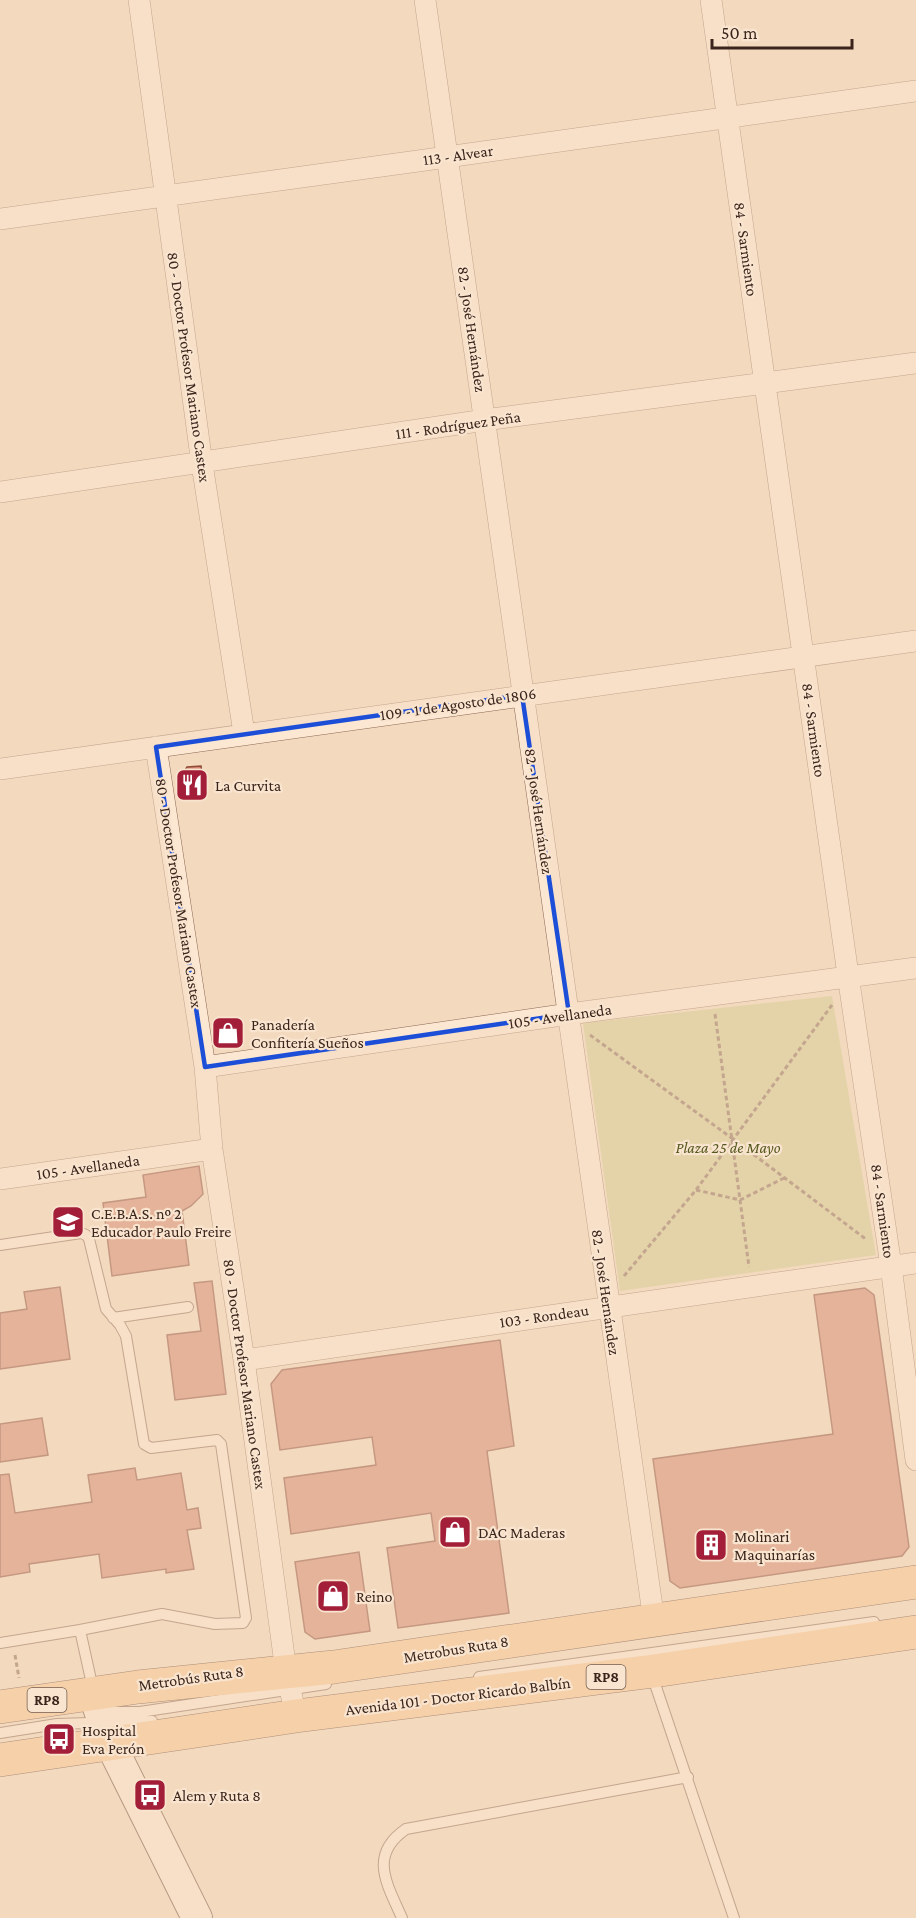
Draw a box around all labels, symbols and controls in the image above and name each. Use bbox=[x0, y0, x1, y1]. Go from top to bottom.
scale bar bbox=[712, 12, 852, 50]
text: 50 m bbox=[721, 23, 758, 43]
street label: 113 - Alvear bbox=[422, 142, 494, 168]
street label: 84 - Sarmiento bbox=[731, 201, 761, 297]
street label: 80 - Doctor Profesor Mariano Castex bbox=[164, 251, 214, 484]
street label: 82 - José Hernández bbox=[454, 265, 489, 393]
street label: 111 - Rodríguez Peña bbox=[394, 408, 523, 443]
street label: 84 - Sarmiento bbox=[799, 682, 829, 778]
street label: 109 - 1 de Agosto de 1806 bbox=[379, 685, 537, 724]
street label: 82 - José Hernández bbox=[521, 747, 556, 875]
restaurant icon: La Curvita bbox=[174, 767, 210, 803]
street label: 80 - Doctor Profesor Mariano Castex bbox=[152, 777, 206, 1010]
place label: La Curvita bbox=[215, 777, 282, 794]
street label: 105 - Avellaneda bbox=[507, 1000, 613, 1032]
shop icon: Panadería Confitería Sueños bbox=[210, 1015, 246, 1051]
place label: Panadería Confitería Sueños bbox=[251, 1016, 364, 1051]
park label: Plaza 25 de Mayo bbox=[675, 1139, 781, 1157]
street label: 105 - Avellaneda bbox=[35, 1151, 141, 1183]
street label: 84 - Sarmiento bbox=[868, 1163, 898, 1259]
school or university icon: C.E.B.A.S. nº 2 Educador Paulo Freire bbox=[50, 1204, 86, 1240]
place label: C.E.B.A.S. nº 2 Educador Paulo Freire bbox=[91, 1205, 231, 1240]
street label: 82 - José Hernández bbox=[588, 1228, 623, 1356]
street label: 80 - Doctor Profesor Mariano Castex bbox=[220, 1258, 270, 1491]
street label: 103 - Rondeau bbox=[498, 1301, 590, 1331]
shop icon: DAC Maderas bbox=[437, 1514, 473, 1550]
place label: DAC Maderas bbox=[478, 1524, 565, 1541]
building icon: Molinari Maquinarías bbox=[693, 1527, 729, 1563]
place label: Molinari Maquinarías bbox=[734, 1528, 815, 1564]
shop icon: Reino bbox=[315, 1578, 351, 1614]
place label: Reino bbox=[356, 1588, 392, 1605]
street label: Metrobus Ruta 8 bbox=[402, 1632, 510, 1666]
street label: Metrobús Ruta 8 bbox=[137, 1662, 245, 1694]
road number: RP8 bbox=[586, 1665, 626, 1689]
street label: Avenida 101 - Doctor Ricardo Balbín bbox=[345, 1674, 572, 1718]
road number: RP8 bbox=[28, 1688, 66, 1712]
bus stop icon: Hospital Eva Perón bbox=[41, 1721, 77, 1757]
place label: Hospital Eva Perón bbox=[82, 1722, 145, 1757]
bus stop icon: Alem y Ruta 8 bbox=[132, 1777, 168, 1813]
place label: Alem y Ruta 8 bbox=[173, 1787, 261, 1805]

